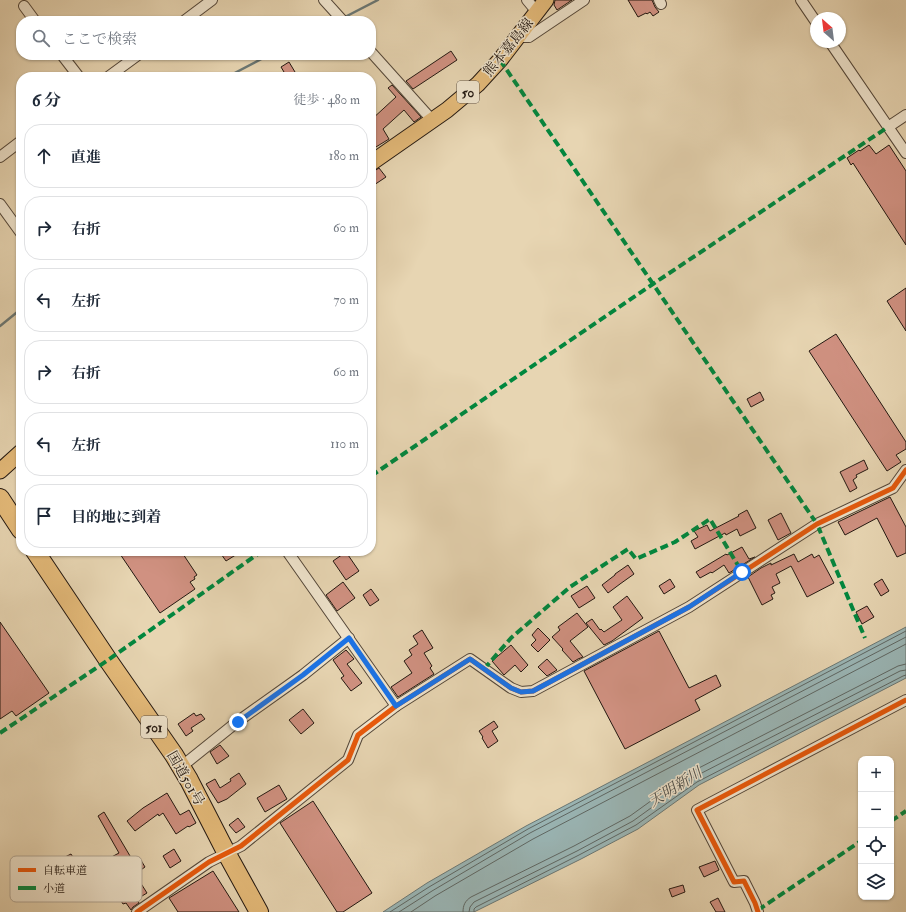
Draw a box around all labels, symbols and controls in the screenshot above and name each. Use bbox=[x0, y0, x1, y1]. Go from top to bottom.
north arrow bbox=[810, 12, 846, 48]
street label: 熊本嘉島線 bbox=[480, 15, 537, 80]
search box bbox=[16, 16, 376, 60]
icon: search bbox=[30, 27, 52, 49]
text: ここで検索 bbox=[62, 30, 137, 49]
road number: 50 bbox=[457, 81, 479, 103]
text: 6 分 bbox=[32, 90, 61, 111]
text: 徒歩 · 480 m bbox=[293, 92, 360, 108]
icon: ahead bbox=[33, 145, 55, 167]
text: 直進 bbox=[71, 148, 101, 167]
text: 180 m bbox=[329, 148, 359, 164]
icon: right bbox=[33, 217, 55, 239]
text: 右折 bbox=[71, 220, 101, 239]
text: 60 m bbox=[333, 220, 359, 236]
icon: left bbox=[33, 289, 55, 311]
text: 左折 bbox=[71, 292, 101, 311]
text: 70 m bbox=[334, 292, 359, 308]
icon: right bbox=[33, 361, 55, 383]
text: 右折 bbox=[71, 364, 101, 383]
text: 60 m bbox=[333, 364, 359, 380]
icon: left bbox=[33, 433, 55, 455]
text: 左折 bbox=[71, 436, 101, 455]
text: 110 m bbox=[330, 436, 359, 452]
icon: arrive bbox=[33, 505, 55, 527]
text: 目的地に到着 bbox=[71, 508, 161, 527]
route start bbox=[733, 563, 751, 581]
route end bbox=[229, 713, 247, 731]
road number: 501 bbox=[141, 716, 167, 738]
street label: 国道501号 bbox=[163, 748, 208, 809]
map controls bbox=[858, 756, 894, 900]
button: + bbox=[858, 756, 894, 792]
water label: 天明新川 bbox=[645, 762, 707, 811]
button: − bbox=[858, 792, 894, 828]
button: locate bbox=[858, 828, 894, 864]
legend bbox=[10, 856, 142, 902]
text: 自転車道 bbox=[43, 864, 87, 877]
button: layers bbox=[858, 864, 894, 900]
text: 小道 bbox=[43, 882, 65, 895]

